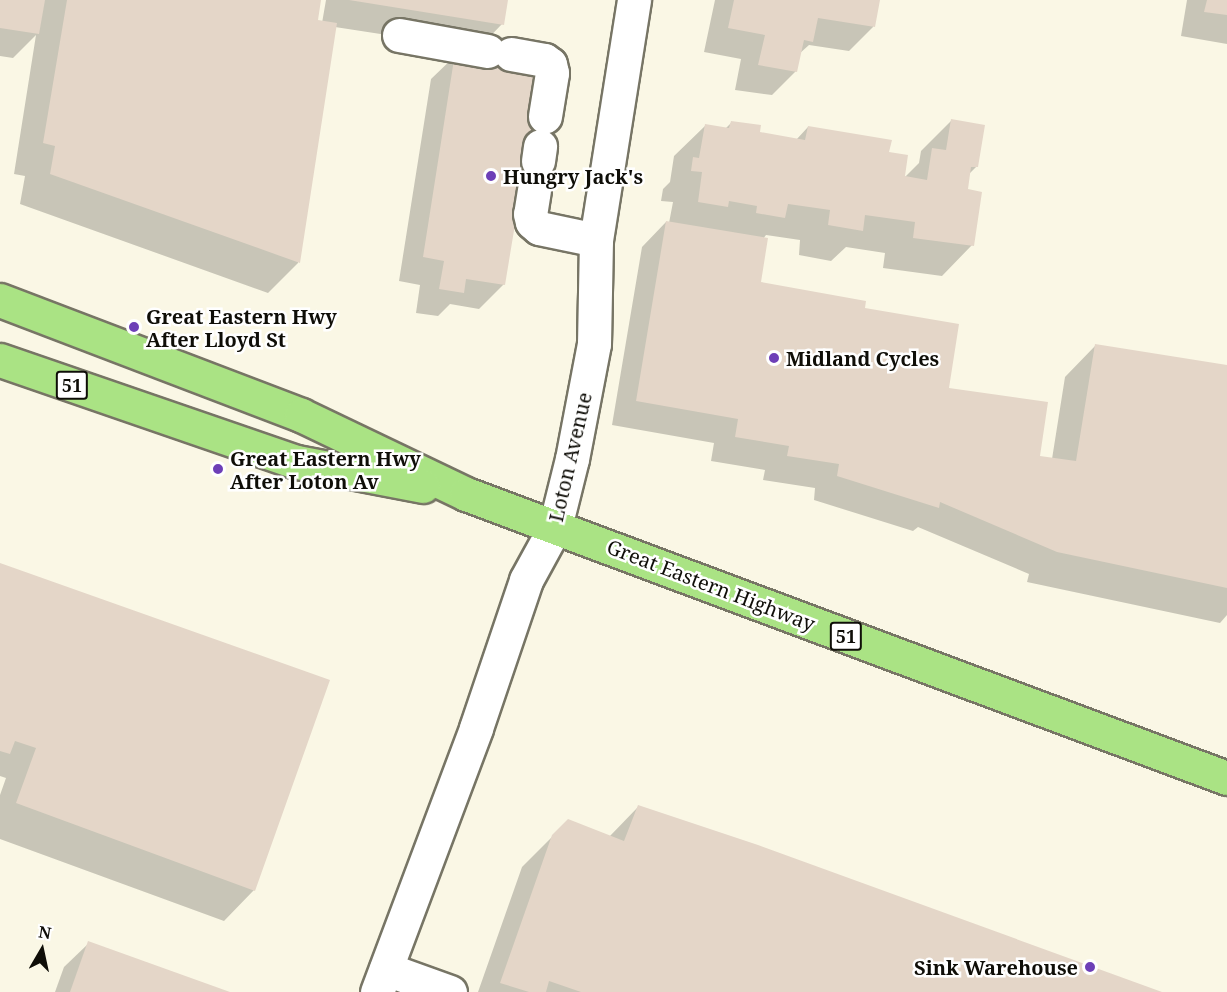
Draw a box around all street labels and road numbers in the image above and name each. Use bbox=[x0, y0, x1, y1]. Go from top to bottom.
road number: 51 bbox=[56, 370, 88, 400]
street label: Loton Avenue bbox=[543, 390, 597, 524]
street label: Great Eastern Highway bbox=[604, 534, 818, 636]
road number: 51 bbox=[830, 621, 862, 651]

